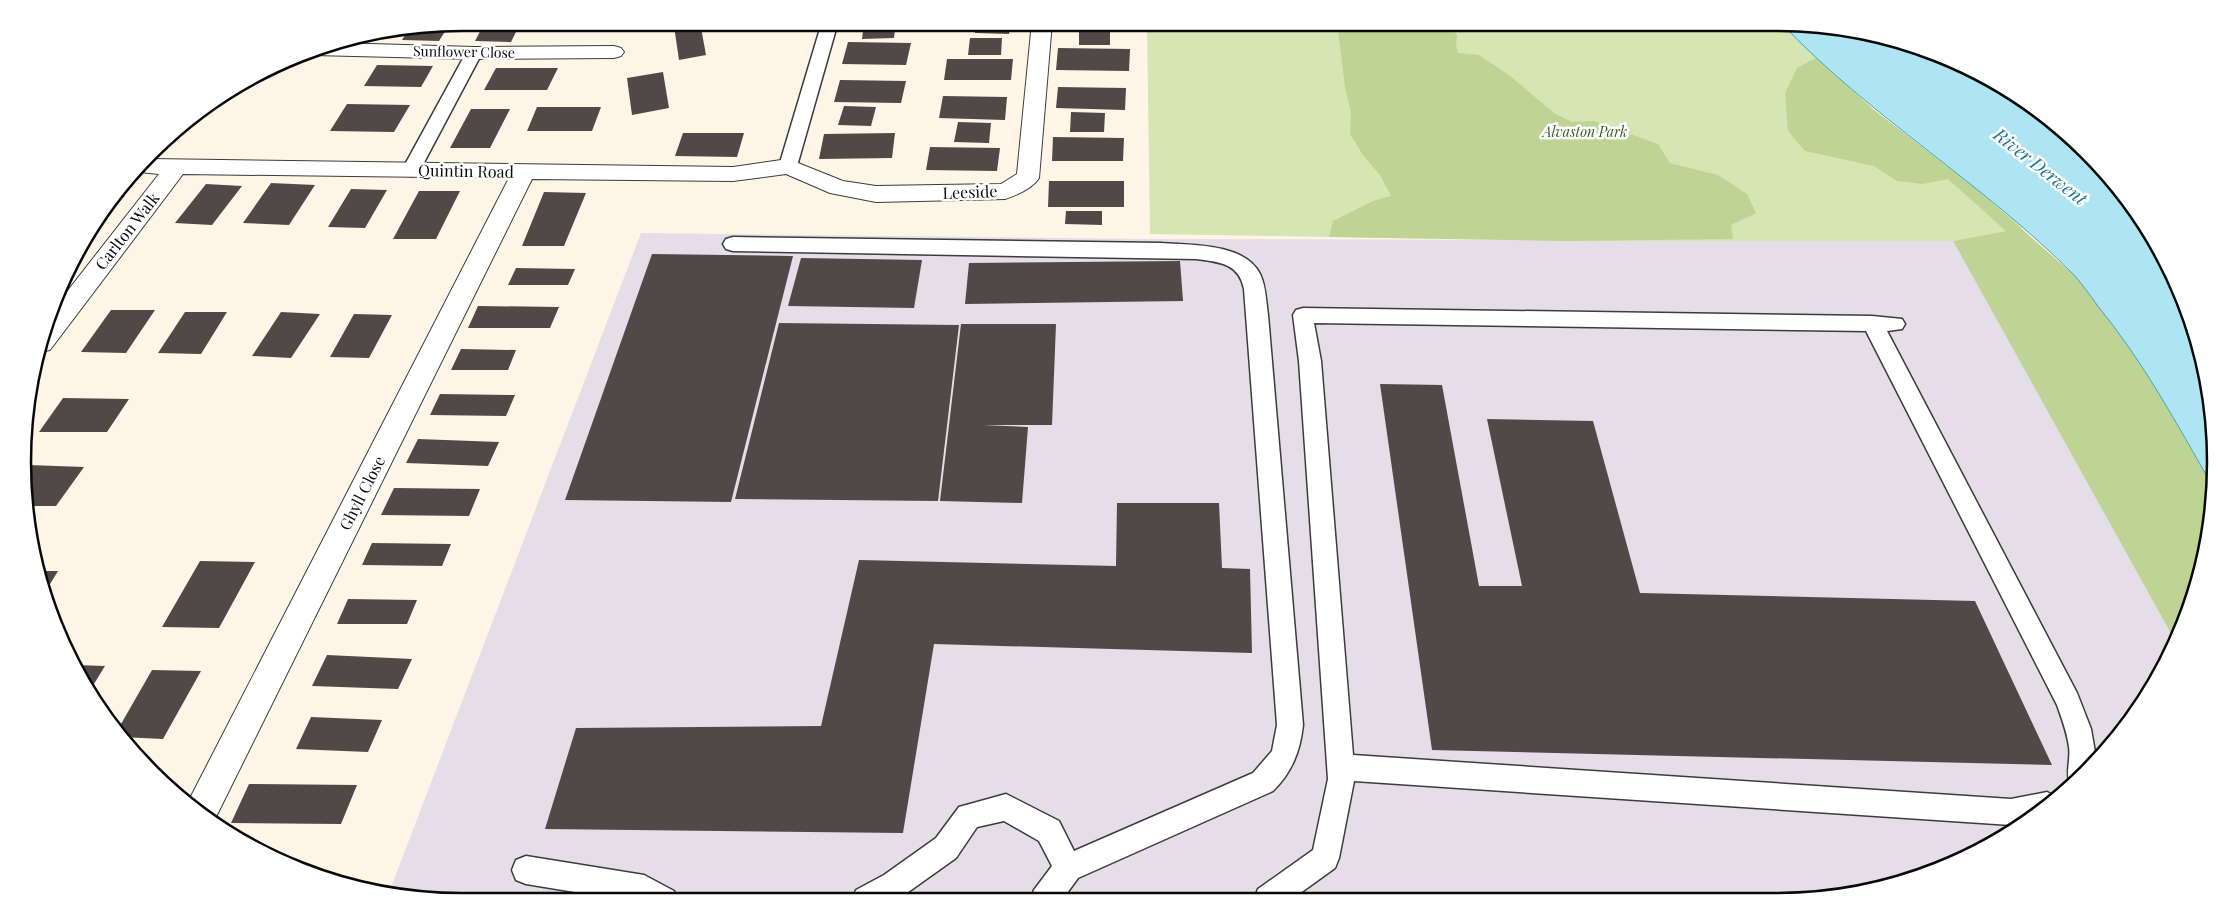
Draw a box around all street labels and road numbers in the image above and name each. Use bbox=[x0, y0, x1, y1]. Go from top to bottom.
street label: Sunflower Close bbox=[413, 41, 515, 62]
street label: Quintin Road bbox=[418, 159, 514, 182]
street label: Leeside bbox=[942, 180, 998, 203]
street label: Carlton Walk bbox=[90, 188, 164, 274]
street label: Ghyll Close bbox=[334, 452, 389, 533]

